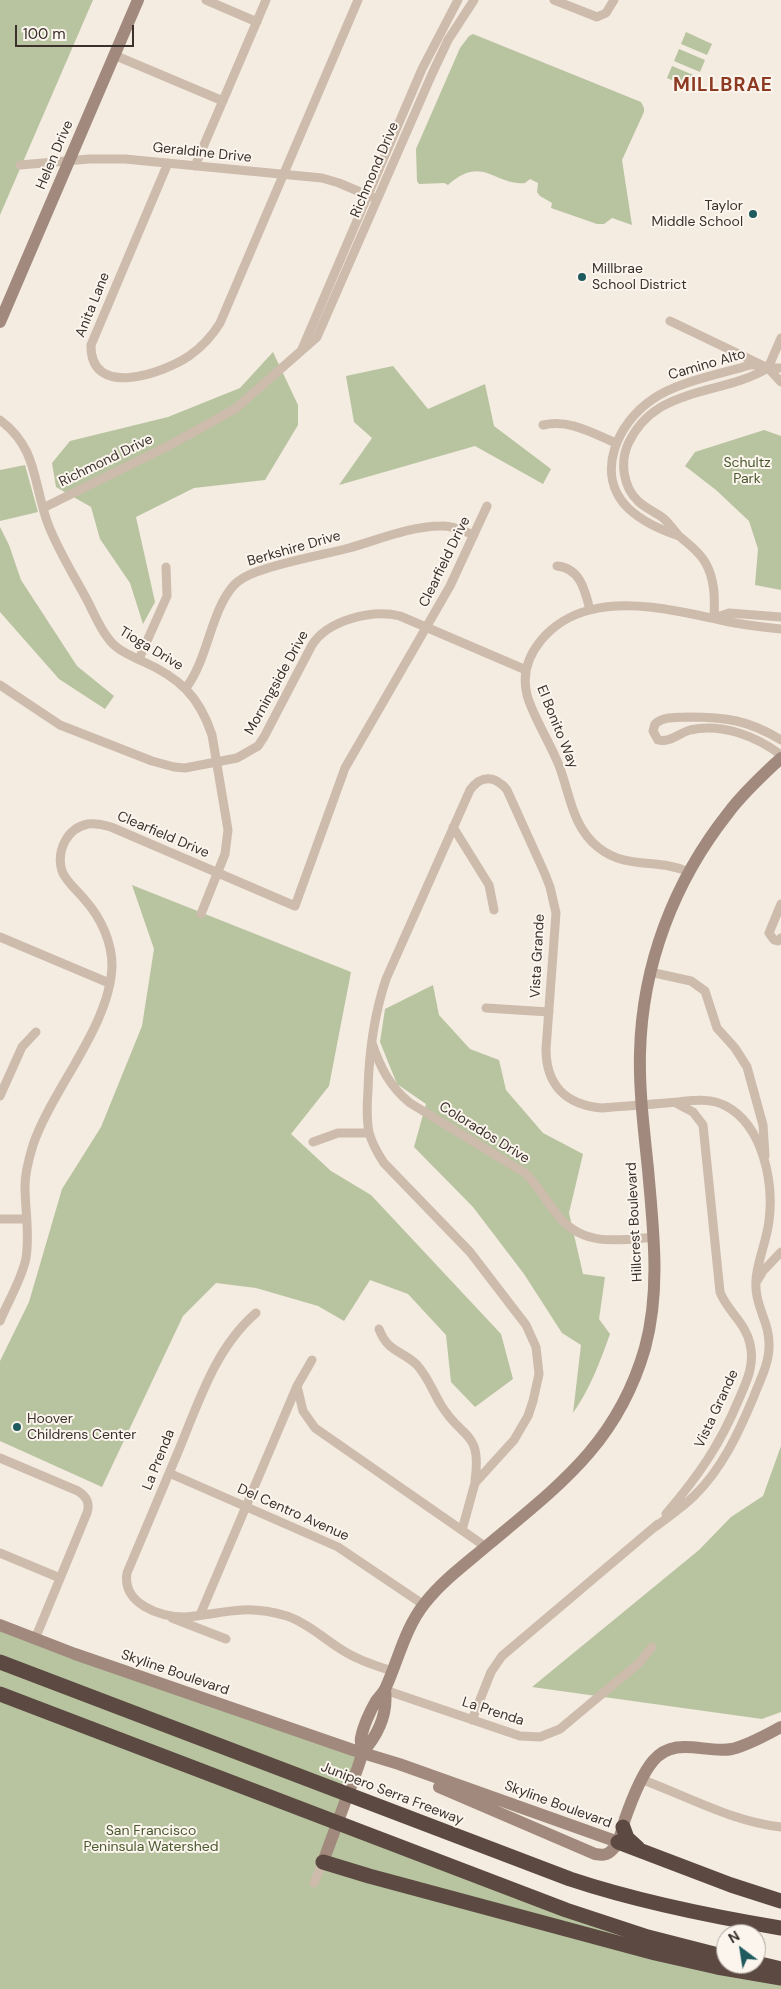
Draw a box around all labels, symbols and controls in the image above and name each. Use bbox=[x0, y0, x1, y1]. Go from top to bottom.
scale bar bbox=[18, 15, 136, 47]
text: 100 m bbox=[23, 24, 66, 44]
district label: MILLBRAE bbox=[672, 75, 774, 97]
street label: Helen Drive bbox=[33, 118, 77, 192]
street label: Richmond Drive bbox=[347, 120, 403, 220]
street label: Geraldine Drive bbox=[152, 139, 252, 167]
place label: Taylor Middle School bbox=[652, 198, 743, 230]
marker: Taylor Middle School bbox=[747, 208, 759, 220]
place label: Millbrae School District bbox=[592, 261, 687, 294]
street label: Anita Lane bbox=[72, 270, 114, 340]
marker: Millbrae School District bbox=[576, 271, 588, 283]
street label: Camino Alto bbox=[666, 346, 748, 384]
street label: Richmond Drive bbox=[56, 431, 156, 491]
park label: Schultz Park bbox=[723, 455, 771, 488]
street label: Clearfield Drive bbox=[416, 514, 474, 610]
street label: Berkshire Drive bbox=[245, 528, 343, 570]
street label: Tioga Drive bbox=[116, 623, 186, 675]
street label: Morningside Drive bbox=[241, 628, 313, 738]
street label: El Bonito Way bbox=[533, 683, 581, 771]
street label: Clearfield Drive bbox=[114, 808, 212, 862]
street label: Vista Grande bbox=[527, 913, 549, 999]
street label: Colorados Drive bbox=[436, 1098, 532, 1168]
street label: Hillcrest Boulevard bbox=[623, 1162, 647, 1282]
street label: Vista Grande bbox=[692, 1367, 742, 1451]
place label: Hoover Childrens Center bbox=[27, 1411, 136, 1444]
marker: Hoover Childrens Center bbox=[11, 1421, 23, 1433]
street label: La Prenda bbox=[139, 1427, 179, 1493]
street label: Del Centro Avenue bbox=[235, 1481, 351, 1545]
street label: Skyline Boulevard bbox=[119, 1647, 231, 1699]
street label: La Prenda bbox=[460, 1694, 526, 1730]
street label: Junipero Serra Freeway bbox=[318, 1759, 466, 1829]
street label: Skyline Boulevard bbox=[502, 1778, 614, 1832]
park label: San Francisco Peninsula Watershed bbox=[83, 1823, 219, 1855]
north arrow bbox=[716, 1924, 766, 1974]
text: N bbox=[725, 1927, 743, 1947]

